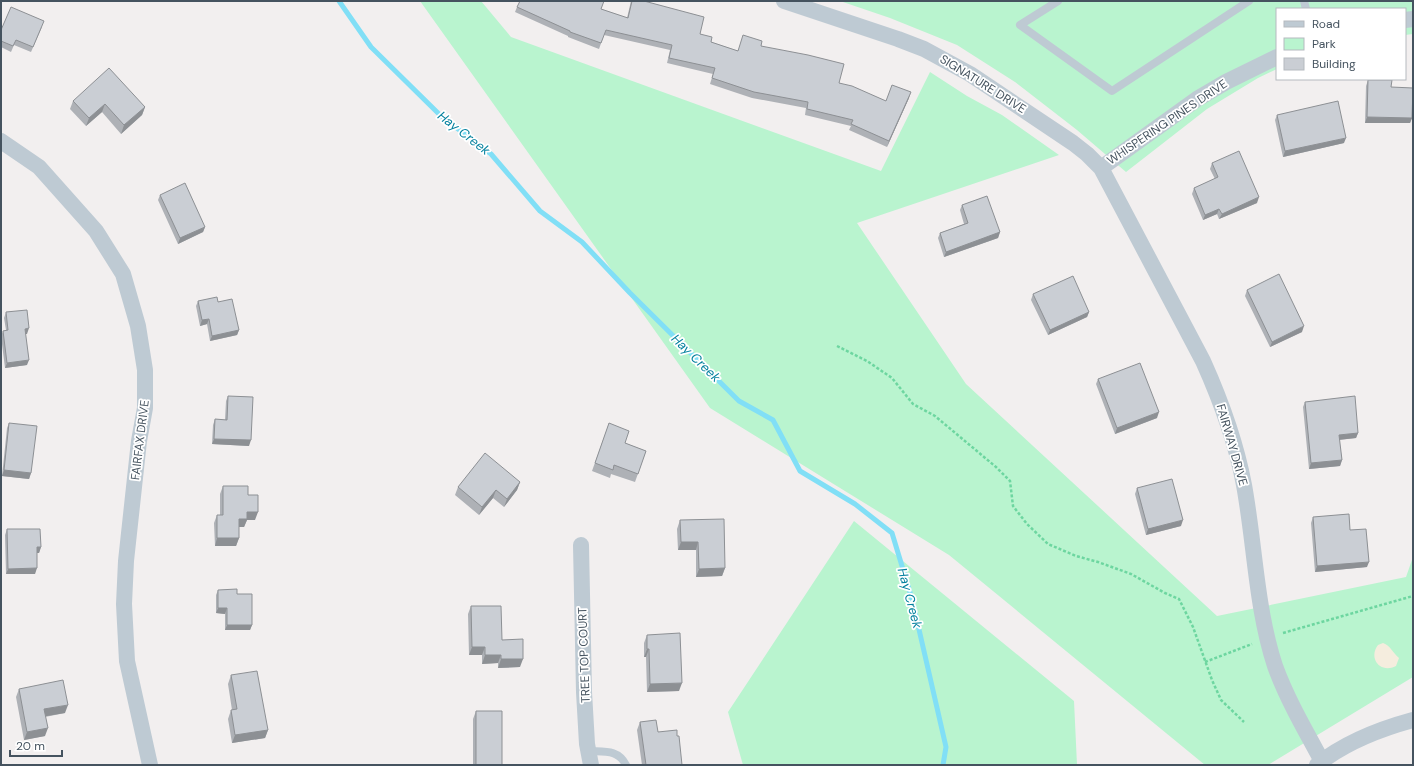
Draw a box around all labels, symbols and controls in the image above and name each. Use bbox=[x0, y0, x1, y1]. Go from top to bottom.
legend bbox=[1276, 8, 1406, 80]
text: Road bbox=[1312, 16, 1340, 32]
text: Park bbox=[1312, 36, 1336, 52]
street label: SIGNATURE DRIVE bbox=[937, 51, 1029, 117]
text: Building bbox=[1312, 56, 1356, 72]
street label: WHISPERING PINES DRIVE bbox=[1104, 76, 1230, 168]
water label: Hay Creek bbox=[434, 107, 494, 159]
water label: Hay Creek bbox=[668, 330, 725, 386]
street label: FAIRFAX DRIVE bbox=[127, 399, 153, 481]
street label: FAIRWAY DRIVE bbox=[1213, 402, 1251, 488]
water label: Hay Creek bbox=[894, 566, 926, 631]
street label: TREE TOP COURT bbox=[574, 607, 594, 703]
scale bar bbox=[10, 732, 62, 758]
text: 20 m bbox=[16, 738, 45, 754]

